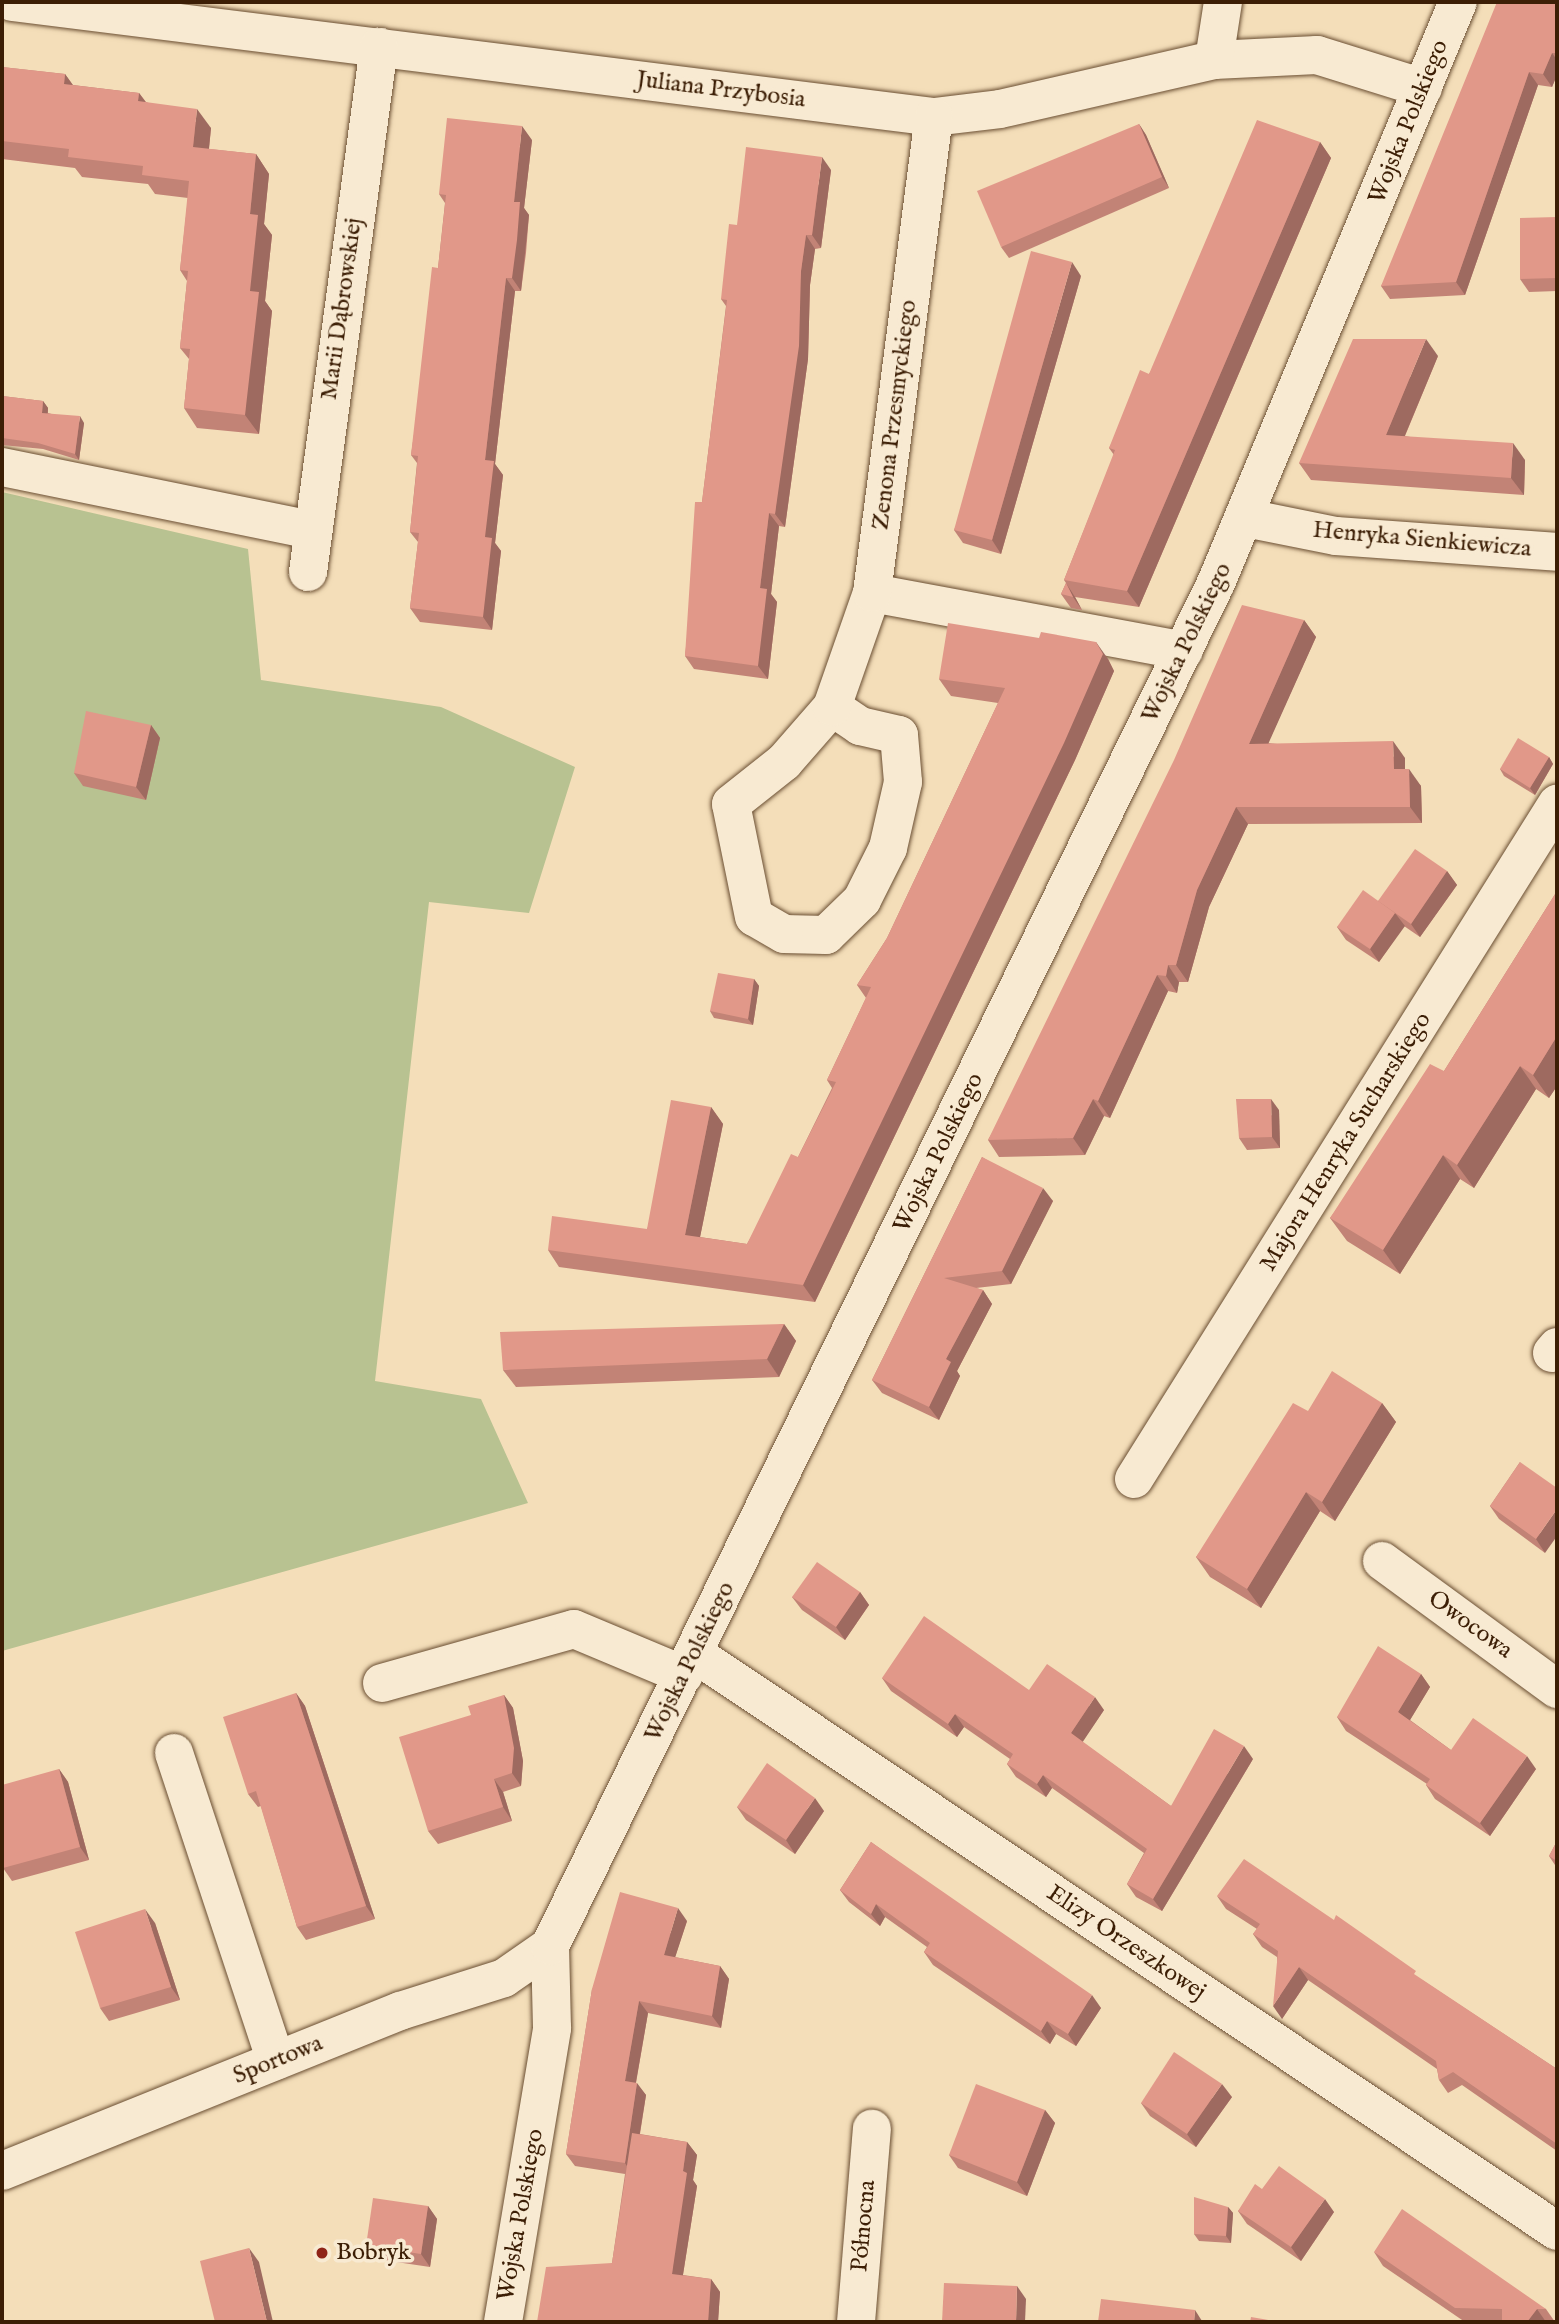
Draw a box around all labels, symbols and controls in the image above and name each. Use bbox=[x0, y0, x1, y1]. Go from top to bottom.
street label: Wojska Polskiego bbox=[1363, 36, 1455, 208]
street label: Juliana Przybosia bbox=[635, 65, 807, 115]
street label: Marii Dąbrowskiej bbox=[315, 216, 369, 402]
street label: Zenona Przesmyckiego bbox=[867, 298, 923, 532]
street label: Henryka Sienkiewicza bbox=[1312, 516, 1532, 564]
street label: Wojska Polskiego bbox=[1136, 558, 1238, 728]
street label: Majora Henryka Sucharskiego bbox=[1254, 1007, 1438, 1277]
street label: Wojska Polskiego bbox=[888, 1068, 990, 1238]
street label: Wojska Polskiego bbox=[639, 1577, 741, 1747]
street label: Owocowa bbox=[1422, 1585, 1518, 1665]
street label: Elizy Orzeszkowej bbox=[1041, 1879, 1211, 2007]
street label: Sportowa bbox=[229, 2029, 327, 2091]
street label: Wojska Polskiego bbox=[492, 2127, 550, 2303]
street label: Północna bbox=[846, 2179, 882, 2273]
place label: Bobryk bbox=[336, 2239, 411, 2267]
marker: Bobryk bbox=[314, 2245, 330, 2261]

